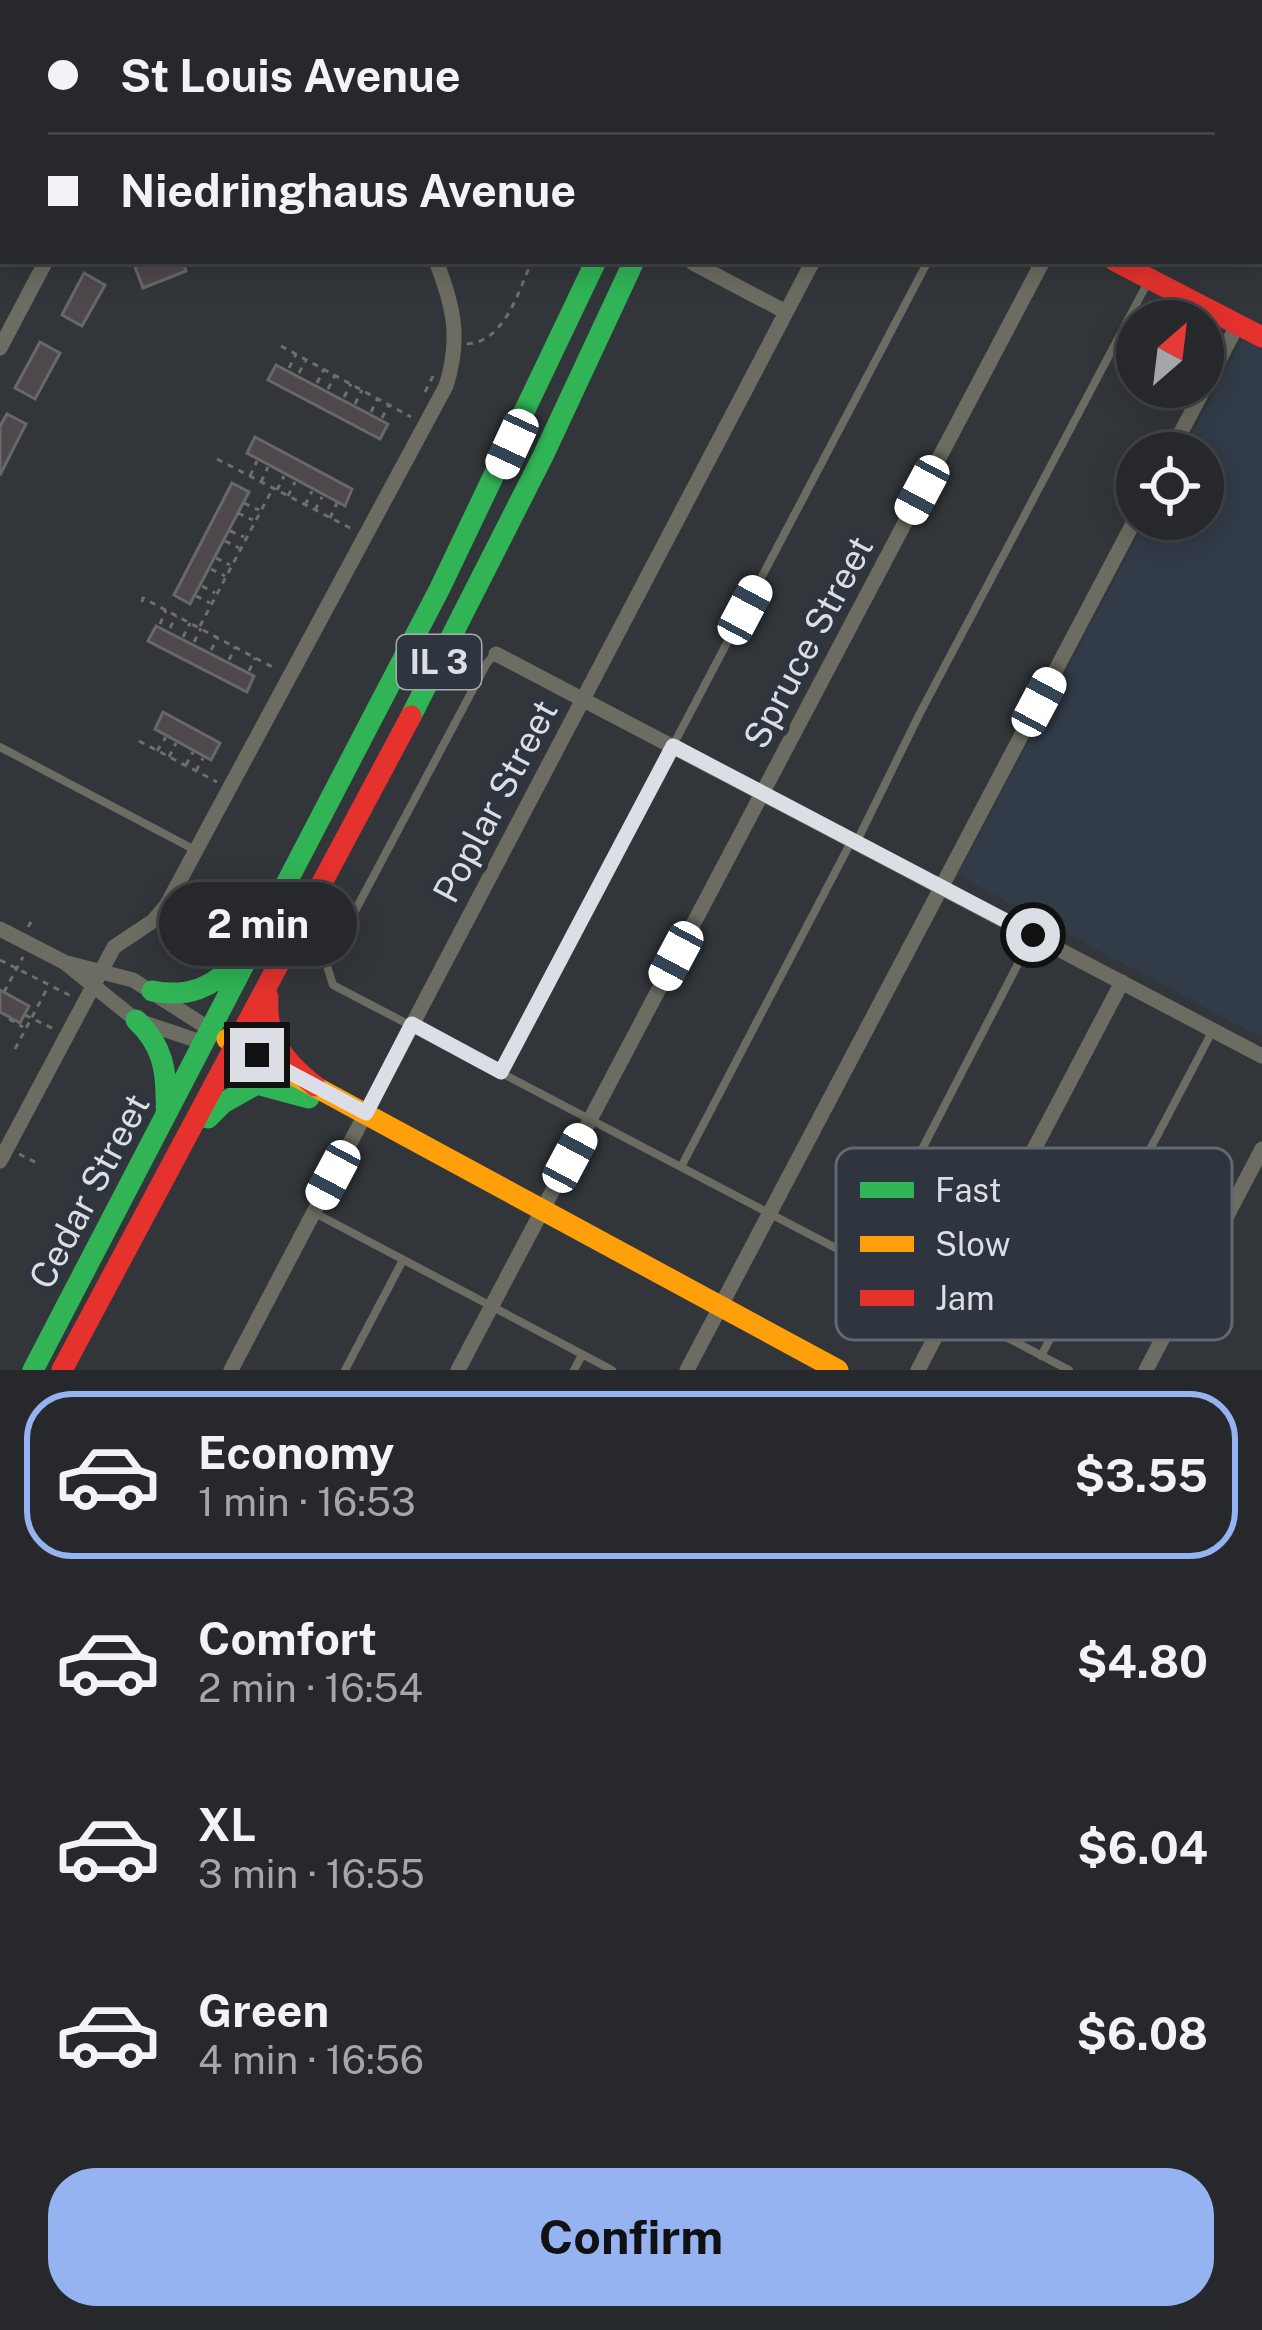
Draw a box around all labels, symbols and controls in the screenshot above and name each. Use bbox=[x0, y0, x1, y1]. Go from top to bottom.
text: St Louis Avenue bbox=[120, 49, 461, 102]
text: Niedringhaus Avenue bbox=[120, 164, 576, 217]
north arrow bbox=[1116, 300, 1224, 408]
map controls bbox=[1116, 300, 1224, 540]
car bbox=[480, 404, 544, 484]
button: locate bbox=[1116, 432, 1224, 540]
car bbox=[889, 450, 955, 530]
street label: Spruce Street bbox=[735, 529, 881, 755]
car bbox=[712, 570, 778, 650]
road number: IL 3 bbox=[397, 635, 481, 689]
car bbox=[1006, 662, 1072, 742]
street label: Poplar Street bbox=[424, 693, 566, 909]
callout: 2 min bbox=[158, 881, 356, 965]
text: 2 min bbox=[207, 901, 309, 947]
route start bbox=[1006, 908, 1060, 962]
car bbox=[643, 916, 709, 996]
route end bbox=[230, 1028, 284, 1082]
street label: Cedar Street bbox=[20, 1086, 158, 1296]
car bbox=[537, 1118, 603, 1198]
car bbox=[300, 1135, 366, 1215]
legend bbox=[836, 1148, 1232, 1340]
text: Fast bbox=[935, 1171, 1002, 1209]
text: Slow bbox=[935, 1225, 1010, 1263]
text: Jam bbox=[935, 1279, 995, 1317]
icon: car bbox=[54, 1421, 162, 1529]
text: Economy bbox=[198, 1426, 394, 1479]
text: $3.55 bbox=[1075, 1449, 1208, 1502]
text: 1 min · 16:53 bbox=[198, 1479, 416, 1525]
icon: car bbox=[54, 1607, 162, 1715]
text: Comfort bbox=[198, 1612, 377, 1665]
text: $4.80 bbox=[1077, 1635, 1208, 1688]
text: 2 min · 16:54 bbox=[198, 1665, 423, 1711]
icon: car bbox=[54, 1793, 162, 1901]
text: XL bbox=[198, 1798, 256, 1851]
text: $6.04 bbox=[1077, 1821, 1208, 1874]
text: 3 min · 16:55 bbox=[198, 1851, 425, 1897]
icon: car bbox=[54, 1979, 162, 2087]
text: Green bbox=[198, 1984, 329, 2037]
text: $6.08 bbox=[1076, 2007, 1208, 2060]
text: 4 min · 16:56 bbox=[198, 2037, 424, 2083]
button: Confirm bbox=[48, 2168, 1214, 2306]

